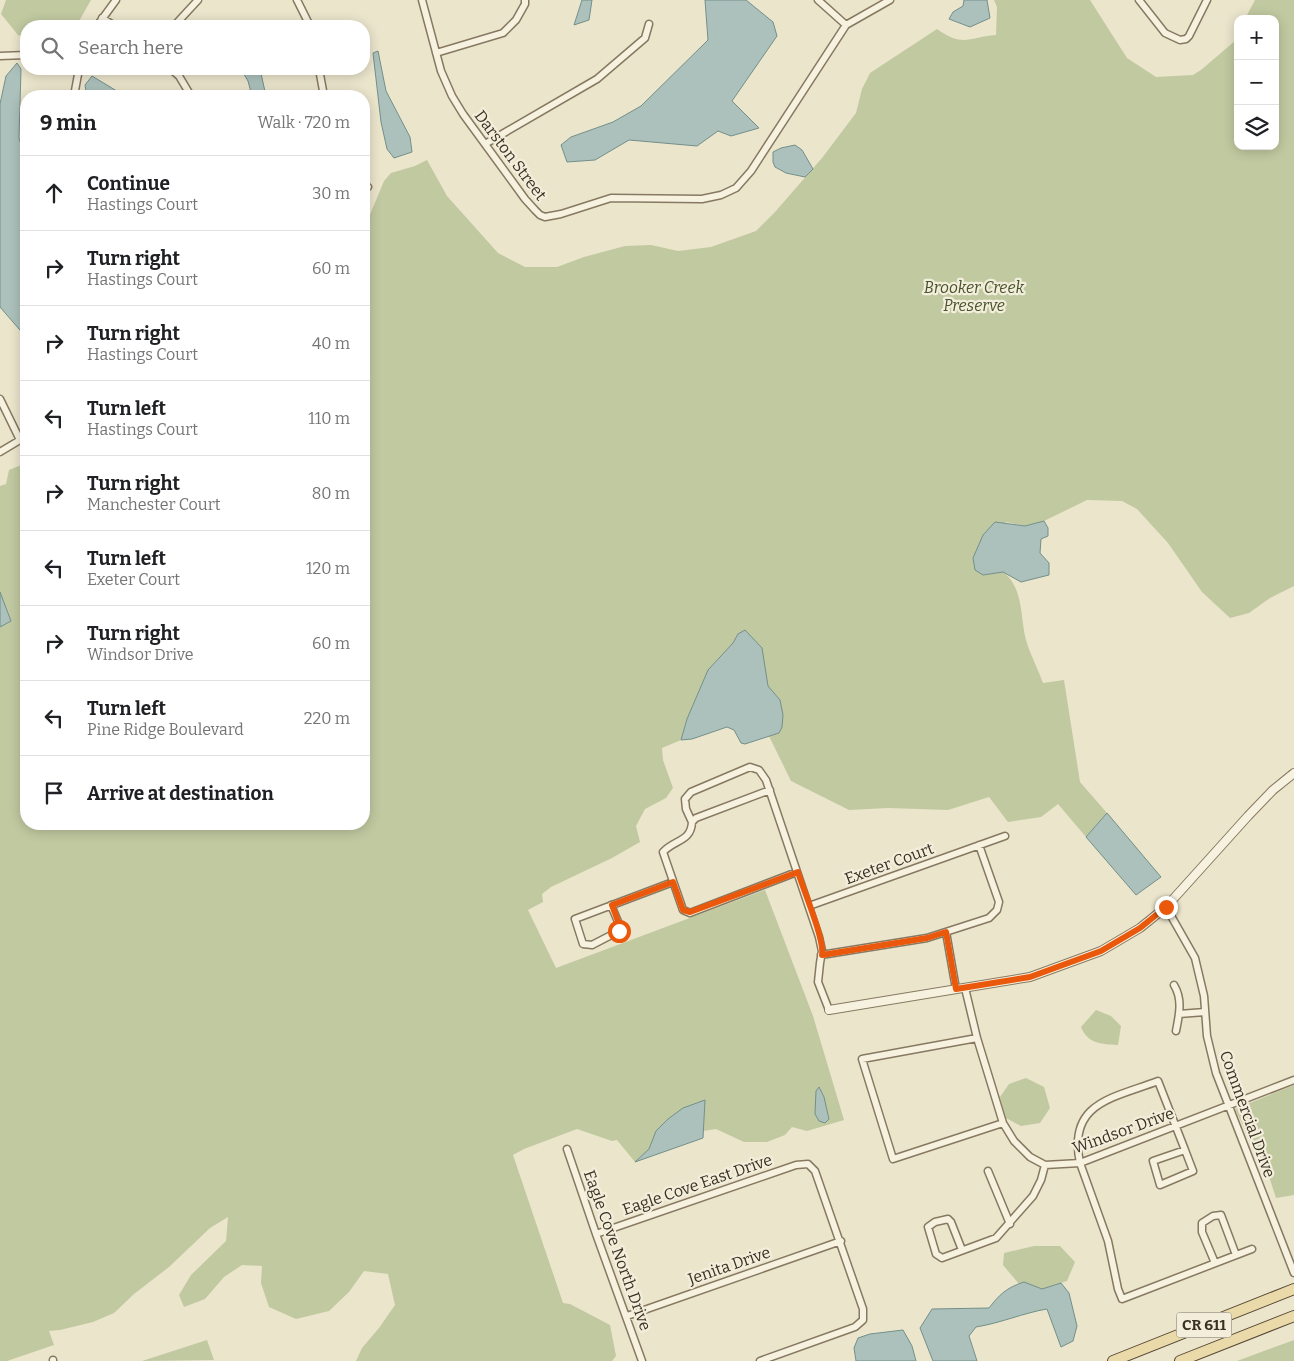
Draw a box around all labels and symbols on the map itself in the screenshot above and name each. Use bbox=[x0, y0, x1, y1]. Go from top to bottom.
street label: Darston Street bbox=[471, 107, 551, 204]
park label: Brooker Creek Preserve bbox=[924, 278, 1024, 315]
street label: Exeter Court bbox=[842, 839, 936, 888]
route end bbox=[1155, 896, 1178, 919]
route start bbox=[608, 920, 631, 943]
street label: Commercial Drive bbox=[1216, 1048, 1279, 1180]
street label: Windsor Drive bbox=[1070, 1103, 1177, 1158]
street label: Eagle Cove East Drive bbox=[620, 1150, 774, 1219]
street label: Eagle Cove North Drive bbox=[580, 1167, 655, 1333]
street label: Jenita Drive bbox=[685, 1243, 773, 1289]
road number: CR 611 bbox=[1176, 1312, 1232, 1338]

